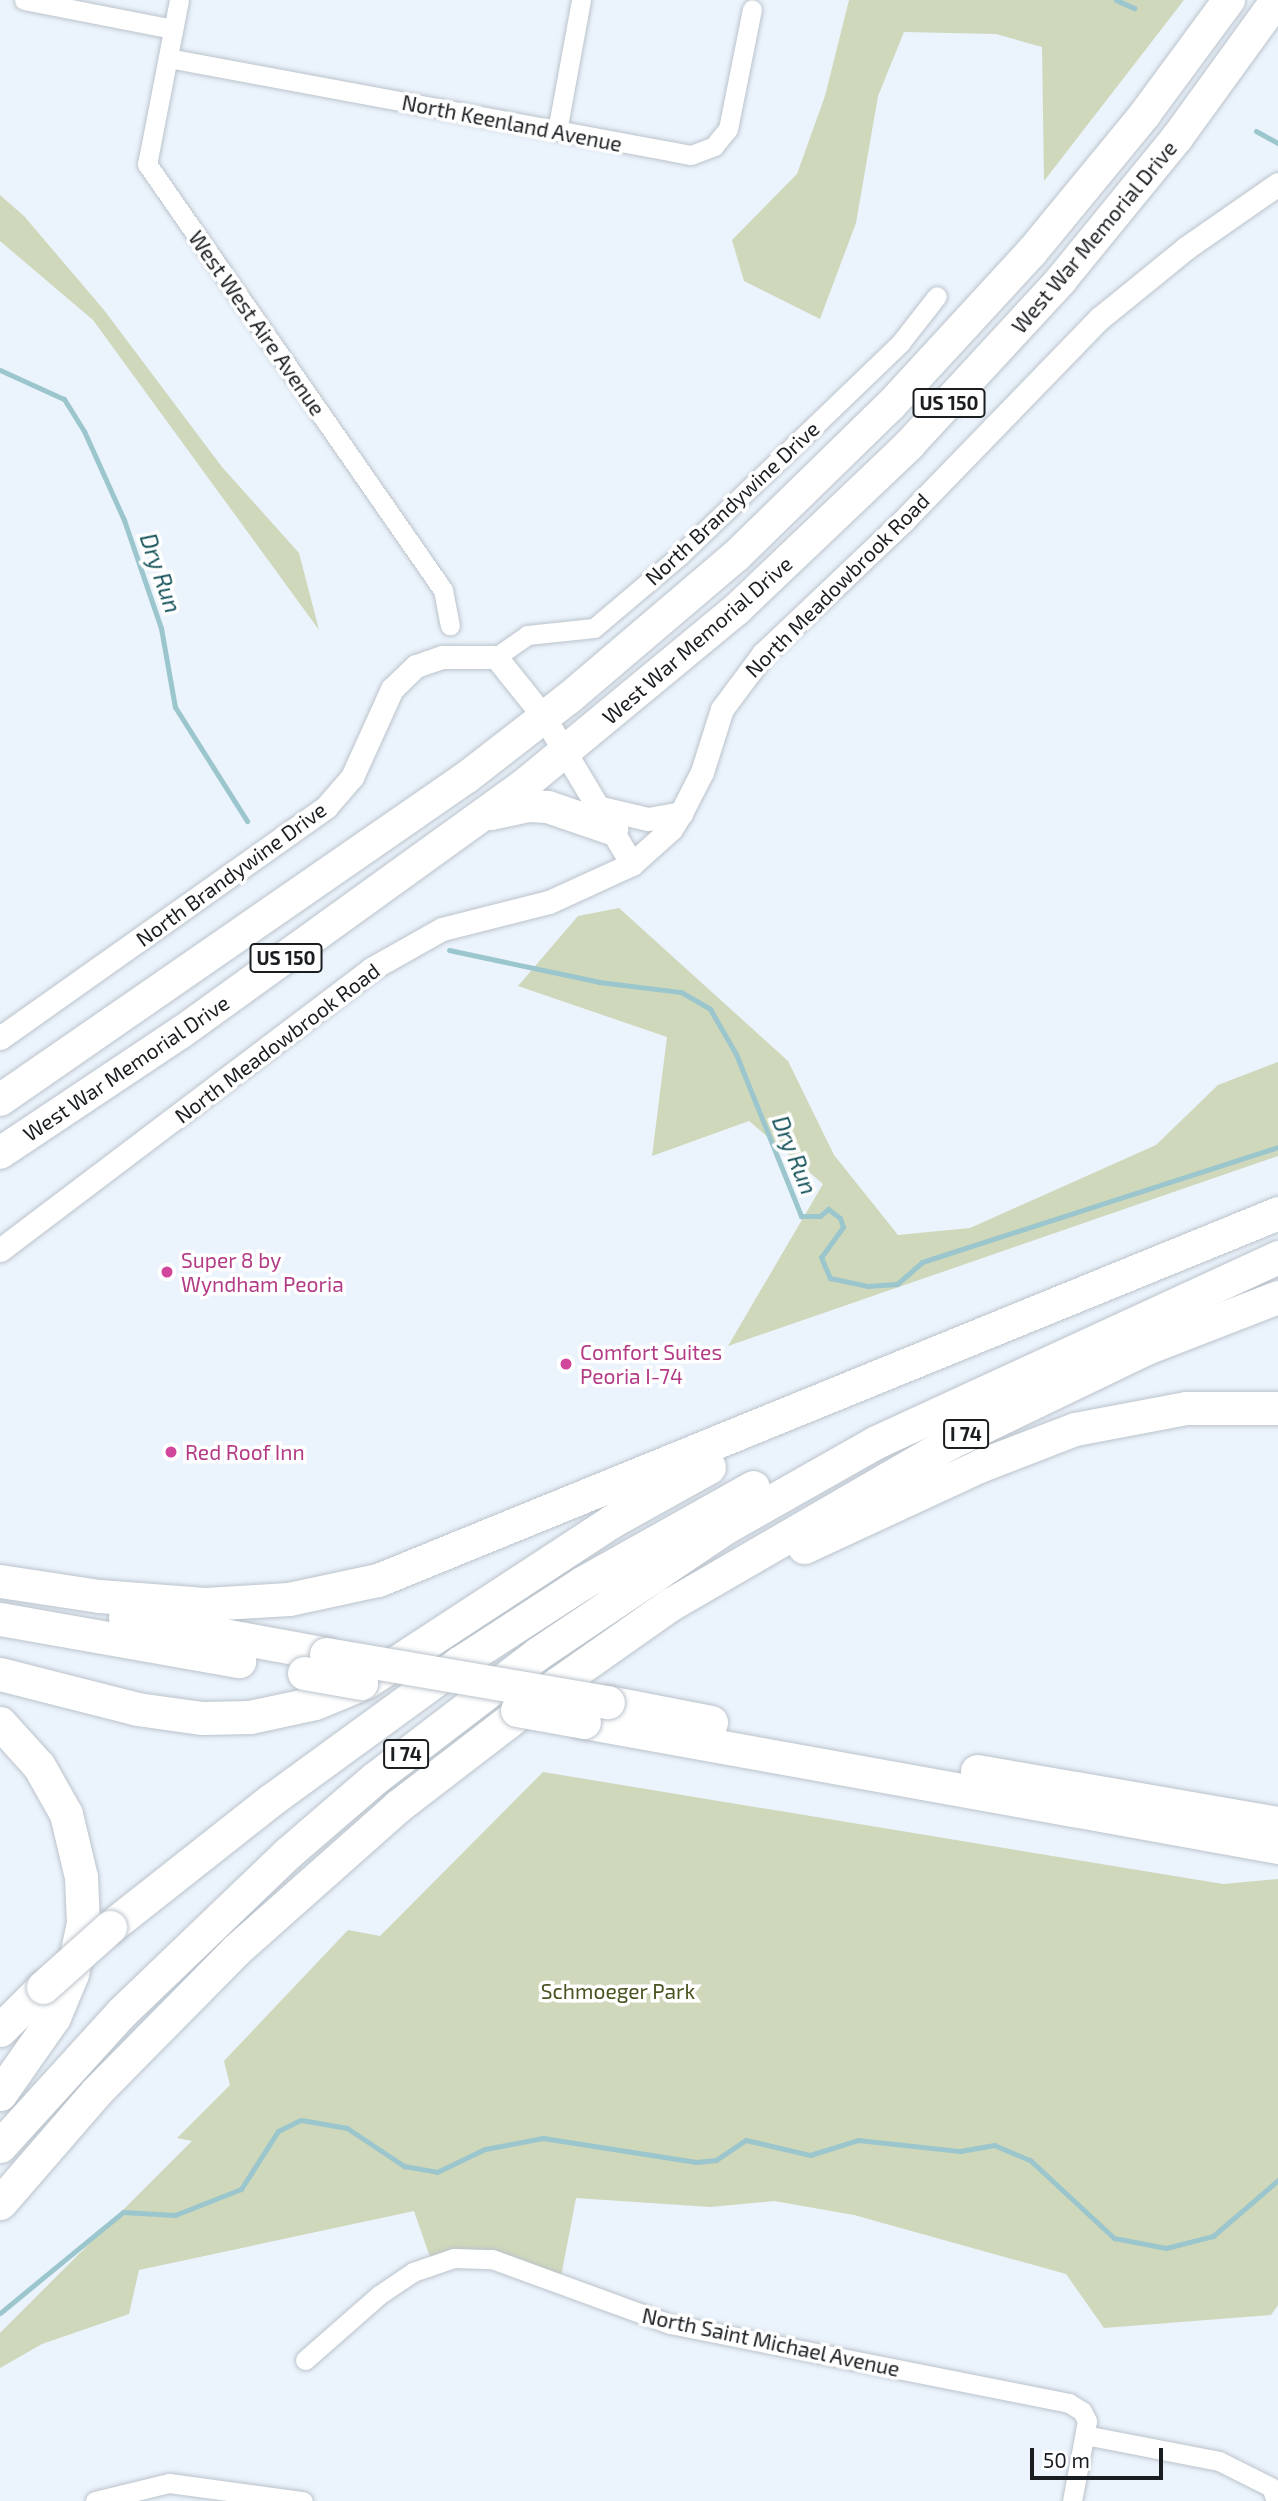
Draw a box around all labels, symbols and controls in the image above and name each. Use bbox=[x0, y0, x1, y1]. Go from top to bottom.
street label: North Keenland Avenue bbox=[400, 89, 624, 157]
street label: West War Memorial Drive bbox=[1006, 135, 1182, 339]
street label: West West Aire Avenue bbox=[183, 225, 331, 421]
road number: US 150 bbox=[912, 388, 986, 418]
street label: North Brandywine Drive bbox=[640, 416, 824, 590]
street label: North Meadowbrook Road bbox=[740, 488, 934, 682]
water label: Dry Run bbox=[135, 530, 187, 616]
street label: West War Memorial Drive bbox=[597, 550, 797, 730]
street label: North Brandywine Drive bbox=[131, 797, 331, 951]
road number: US 150 bbox=[249, 942, 323, 974]
street label: North Meadowbrook Road bbox=[170, 958, 384, 1128]
street label: West War Memorial Drive bbox=[18, 989, 234, 1147]
water label: Dry Run bbox=[767, 1112, 823, 1198]
place label: Super 8 by Wyndham Peoria bbox=[181, 1247, 344, 1297]
marker: Super 8 by Wyndham Peoria bbox=[159, 1264, 175, 1280]
place label: Comfort Suites Peoria I-74 bbox=[580, 1339, 722, 1389]
marker: Comfort Suites Peoria I-74 bbox=[558, 1356, 574, 1372]
road number: I 74 bbox=[942, 1418, 990, 1450]
place label: Red Roof Inn bbox=[185, 1439, 305, 1465]
marker: Red Roof Inn bbox=[163, 1444, 179, 1460]
road number: I 74 bbox=[382, 1738, 430, 1770]
park label: Schmoeger Park bbox=[541, 1978, 695, 2004]
street label: North Saint Michael Avenue bbox=[639, 2302, 903, 2382]
scale bar bbox=[1033, 2434, 1166, 2478]
text: 50 m bbox=[1043, 2447, 1090, 2472]

